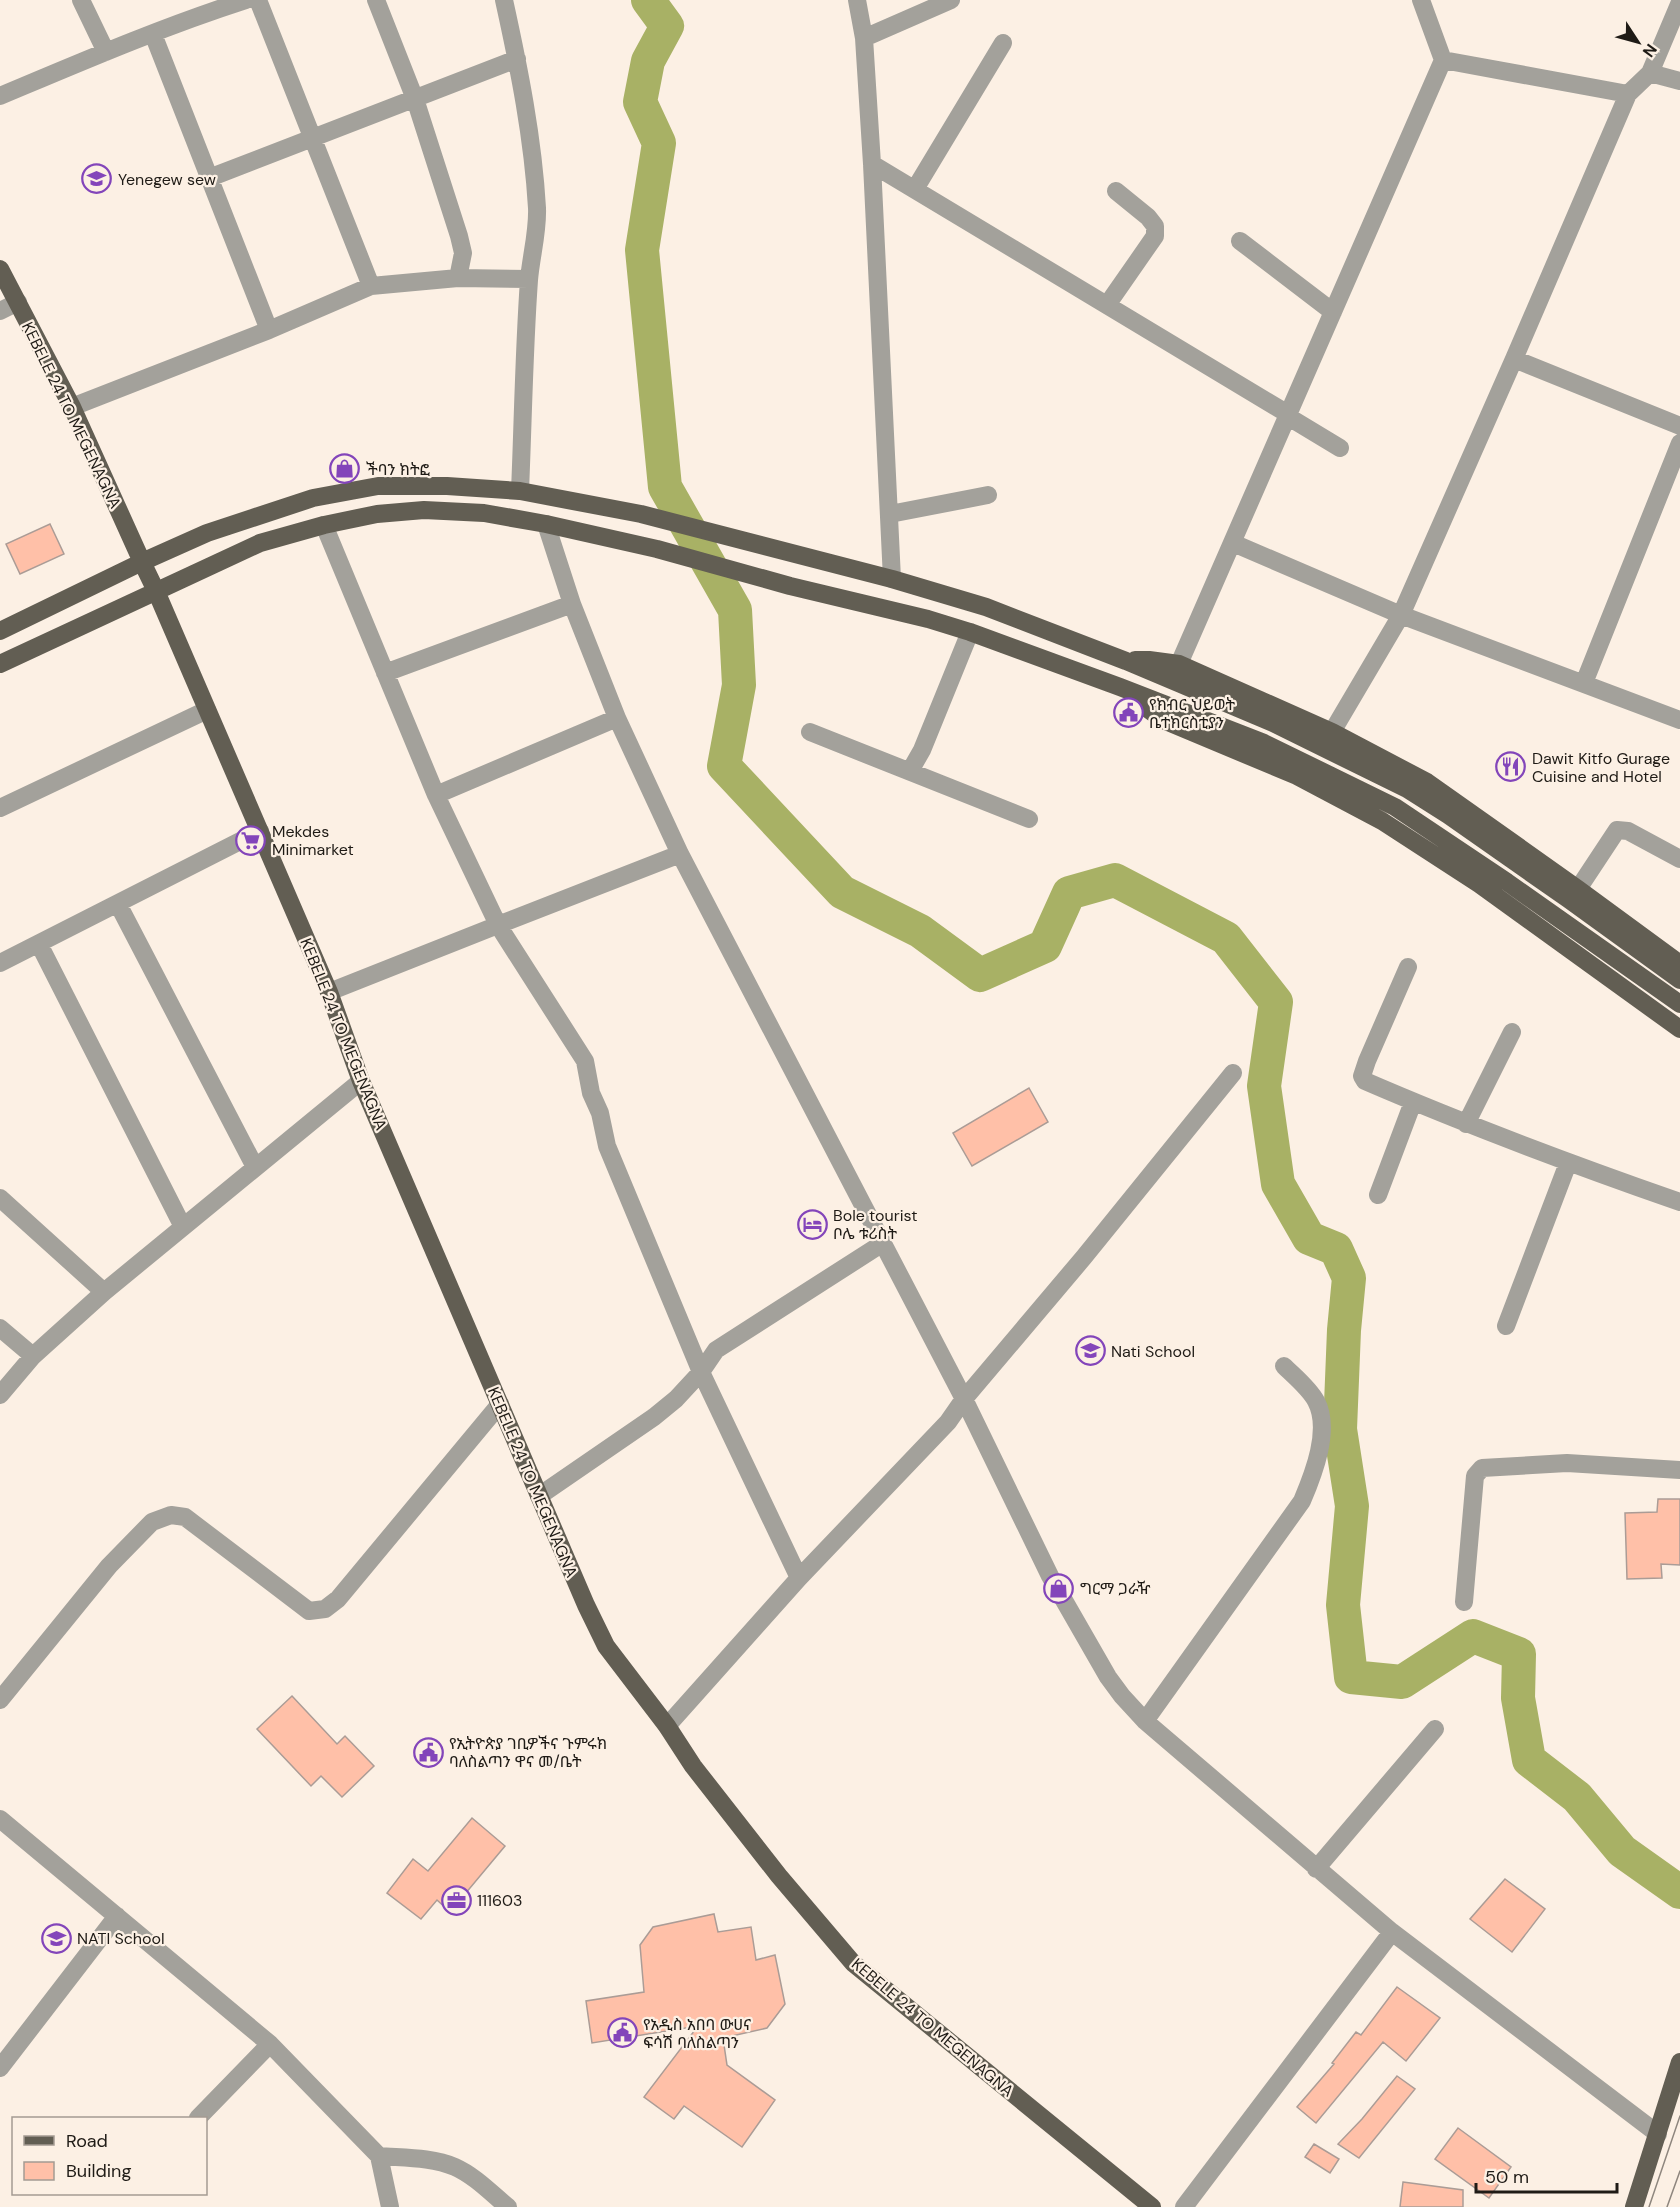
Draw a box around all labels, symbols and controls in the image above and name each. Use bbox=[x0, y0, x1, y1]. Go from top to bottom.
north arrow bbox=[1608, 12, 1668, 72]
text: N bbox=[1638, 40, 1662, 61]
school or university icon: Yenegew sew bbox=[81, 163, 113, 195]
place label: Yenegew sew bbox=[118, 169, 216, 190]
street label: KEBELE 24 TO MEGENAGNA bbox=[17, 318, 126, 512]
shop icon: ችባን ክትፎ bbox=[329, 453, 361, 485]
place label: ችባን ክትፎ bbox=[366, 459, 431, 480]
place label: የክብር ህይወት ቤተክርስቲያን bbox=[1149, 694, 1236, 733]
public building icon: የክብር ህይወት ቤተክርስቲያን bbox=[1112, 697, 1144, 729]
place label: Dawit Kitfo Gurage Cuisine and Hotel bbox=[1532, 748, 1670, 787]
restaurant icon: Dawit Kitfo Gurage Cuisine and Hotel bbox=[1495, 751, 1527, 783]
place label: Mekdes Minimarket bbox=[272, 821, 354, 860]
supermarket icon: Mekdes Minimarket bbox=[235, 824, 267, 856]
street label: KEBELE 24 TO MEGENAGNA bbox=[295, 935, 392, 1134]
place label: Bole tourist ቦሌ ቱሪስት bbox=[833, 1205, 917, 1244]
hotel icon: Bole tourist ቦሌ ቱሪስት bbox=[796, 1208, 828, 1240]
school or university icon: Nati School bbox=[1074, 1335, 1106, 1367]
place label: Nati School bbox=[1111, 1341, 1195, 1362]
street label: KEBELE 24 TO MEGENAGNA bbox=[483, 1384, 582, 1581]
shop icon: ግርማ ጋራዥ bbox=[1043, 1572, 1075, 1604]
place label: ግርማ ጋራዥ bbox=[1080, 1578, 1151, 1599]
place label: የኢትዮጵያ ገቢዎችና ጉምሩክ ባለስልጣን ዋና መ/ቤት bbox=[449, 1733, 607, 1772]
public building icon: የኢትዮጵያ ገቢዎችና ጉምሩክ ባለስልጣን ዋና መ/ቤት bbox=[412, 1736, 444, 1768]
office icon: 111603 bbox=[440, 1884, 472, 1916]
place label: 111603 bbox=[477, 1890, 522, 1911]
school or university icon: NATI School bbox=[40, 1922, 72, 1954]
place label: NATI School bbox=[77, 1928, 165, 1949]
street label: KEBELE 24 TO MEGENAGNA bbox=[847, 1953, 1018, 2102]
place label: የአዲስ አበባ ውሀና ፍሳሽ ባለስልጣን bbox=[643, 2014, 751, 2053]
public building icon: የአዲስ አበባ ውሀና ፍሳሽ ባለስልጣን bbox=[606, 2017, 638, 2049]
legend bbox=[12, 2117, 207, 2195]
text: Road bbox=[66, 2129, 108, 2153]
scale bar bbox=[1476, 2156, 1617, 2194]
text: Building bbox=[66, 2159, 131, 2183]
text: 50 m bbox=[1485, 2165, 1529, 2189]

